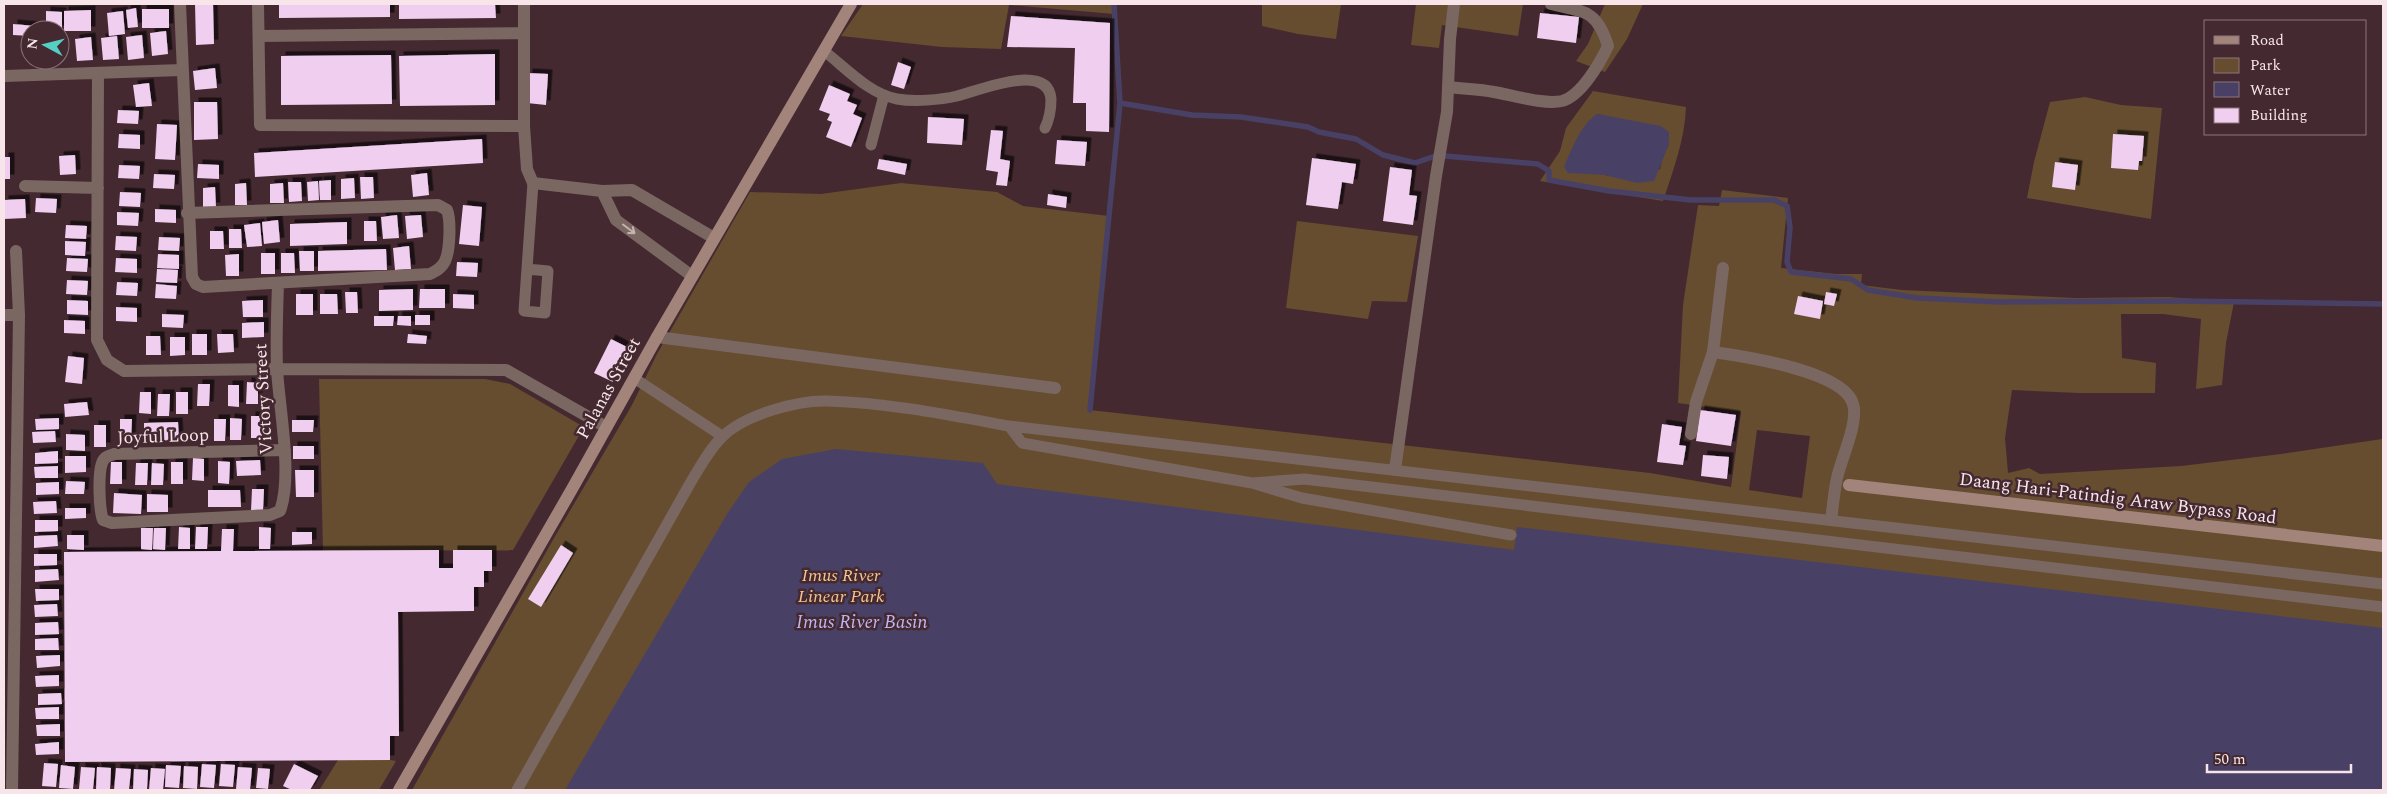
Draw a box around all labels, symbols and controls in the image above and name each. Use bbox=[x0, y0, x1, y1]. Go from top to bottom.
north arrow bbox=[20, 20, 70, 70]
legend bbox=[2204, 20, 2367, 135]
text: Road bbox=[2250, 29, 2284, 52]
text: N bbox=[21, 37, 44, 50]
text: Park bbox=[2250, 54, 2281, 77]
text: Water bbox=[2250, 79, 2290, 102]
text: Building bbox=[2250, 104, 2307, 127]
one-way arrow bbox=[622, 224, 635, 235]
street label: Palanas Street bbox=[569, 332, 648, 444]
street label: Victory Street bbox=[247, 343, 280, 455]
street label: Joyful Loop bbox=[116, 421, 210, 452]
street label: Daang Hari-Patindig Araw Bypass Road bbox=[1958, 466, 2278, 531]
park label: Imus River Linear Park bbox=[798, 562, 885, 610]
water label: Imus River Basin bbox=[796, 608, 928, 637]
scale bar bbox=[2207, 742, 2351, 774]
text: 50 m bbox=[2214, 748, 2246, 771]

